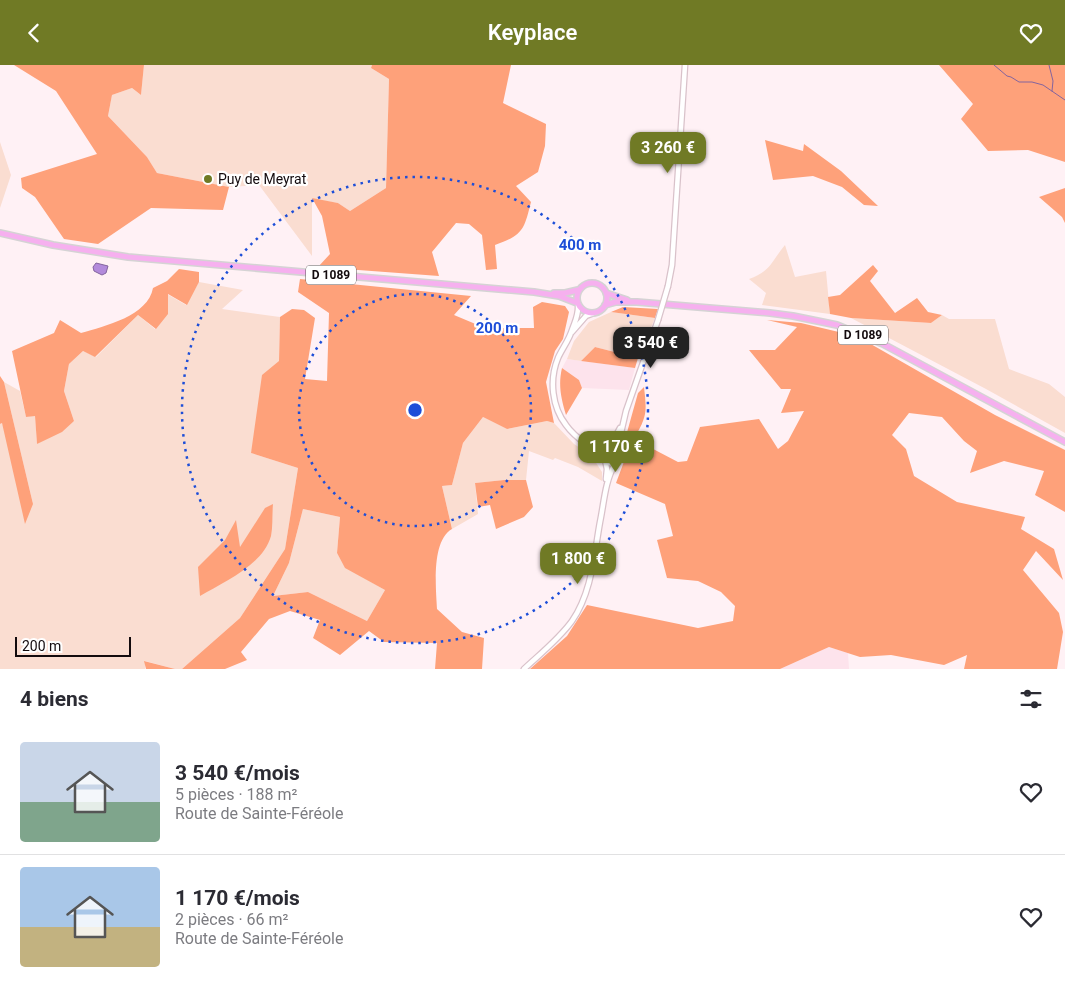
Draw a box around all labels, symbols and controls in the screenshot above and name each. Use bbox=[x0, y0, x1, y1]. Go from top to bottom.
icon: back bbox=[20, 19, 48, 47]
icon: heart bbox=[1017, 19, 1045, 47]
text: Keyplace bbox=[488, 20, 577, 45]
pin: 3 260 € bbox=[622, 131, 714, 174]
text: 3 260 € bbox=[641, 138, 695, 157]
place label: Puy de Meyrat bbox=[218, 171, 307, 187]
marker: Puy de Meyrat bbox=[202, 173, 214, 185]
text: 400 m bbox=[559, 236, 601, 254]
road number: D 1089 bbox=[306, 265, 356, 285]
text: 200 m bbox=[476, 319, 518, 337]
road number: D 1089 bbox=[838, 325, 888, 345]
pin: 3 540 € bbox=[605, 327, 697, 369]
text: 3 540 € bbox=[624, 333, 678, 352]
centre of rings bbox=[406, 401, 424, 419]
pin: 1 170 € bbox=[570, 431, 662, 473]
text: 1 170 € bbox=[589, 437, 643, 456]
pin: 1 800 € bbox=[532, 543, 624, 585]
text: 1 800 € bbox=[551, 549, 605, 568]
scale bar bbox=[15, 634, 131, 657]
text: 200 m bbox=[22, 638, 61, 654]
icon: filters bbox=[1017, 685, 1045, 713]
text: 4 biens bbox=[20, 687, 89, 711]
text: 3 540 €/mois bbox=[175, 761, 300, 785]
icon: home bbox=[60, 762, 120, 822]
icon: heart bbox=[1017, 778, 1045, 806]
text: 5 pièces · 188 m² bbox=[175, 785, 297, 804]
text: Route de Sainte-Féréole bbox=[175, 804, 343, 823]
text: 1 170 €/mois bbox=[175, 886, 300, 910]
icon: home bbox=[60, 887, 120, 947]
icon: heart bbox=[1017, 903, 1045, 931]
text: 2 pièces · 66 m² bbox=[175, 910, 288, 929]
text: Route de Sainte-Féréole bbox=[175, 929, 343, 948]

